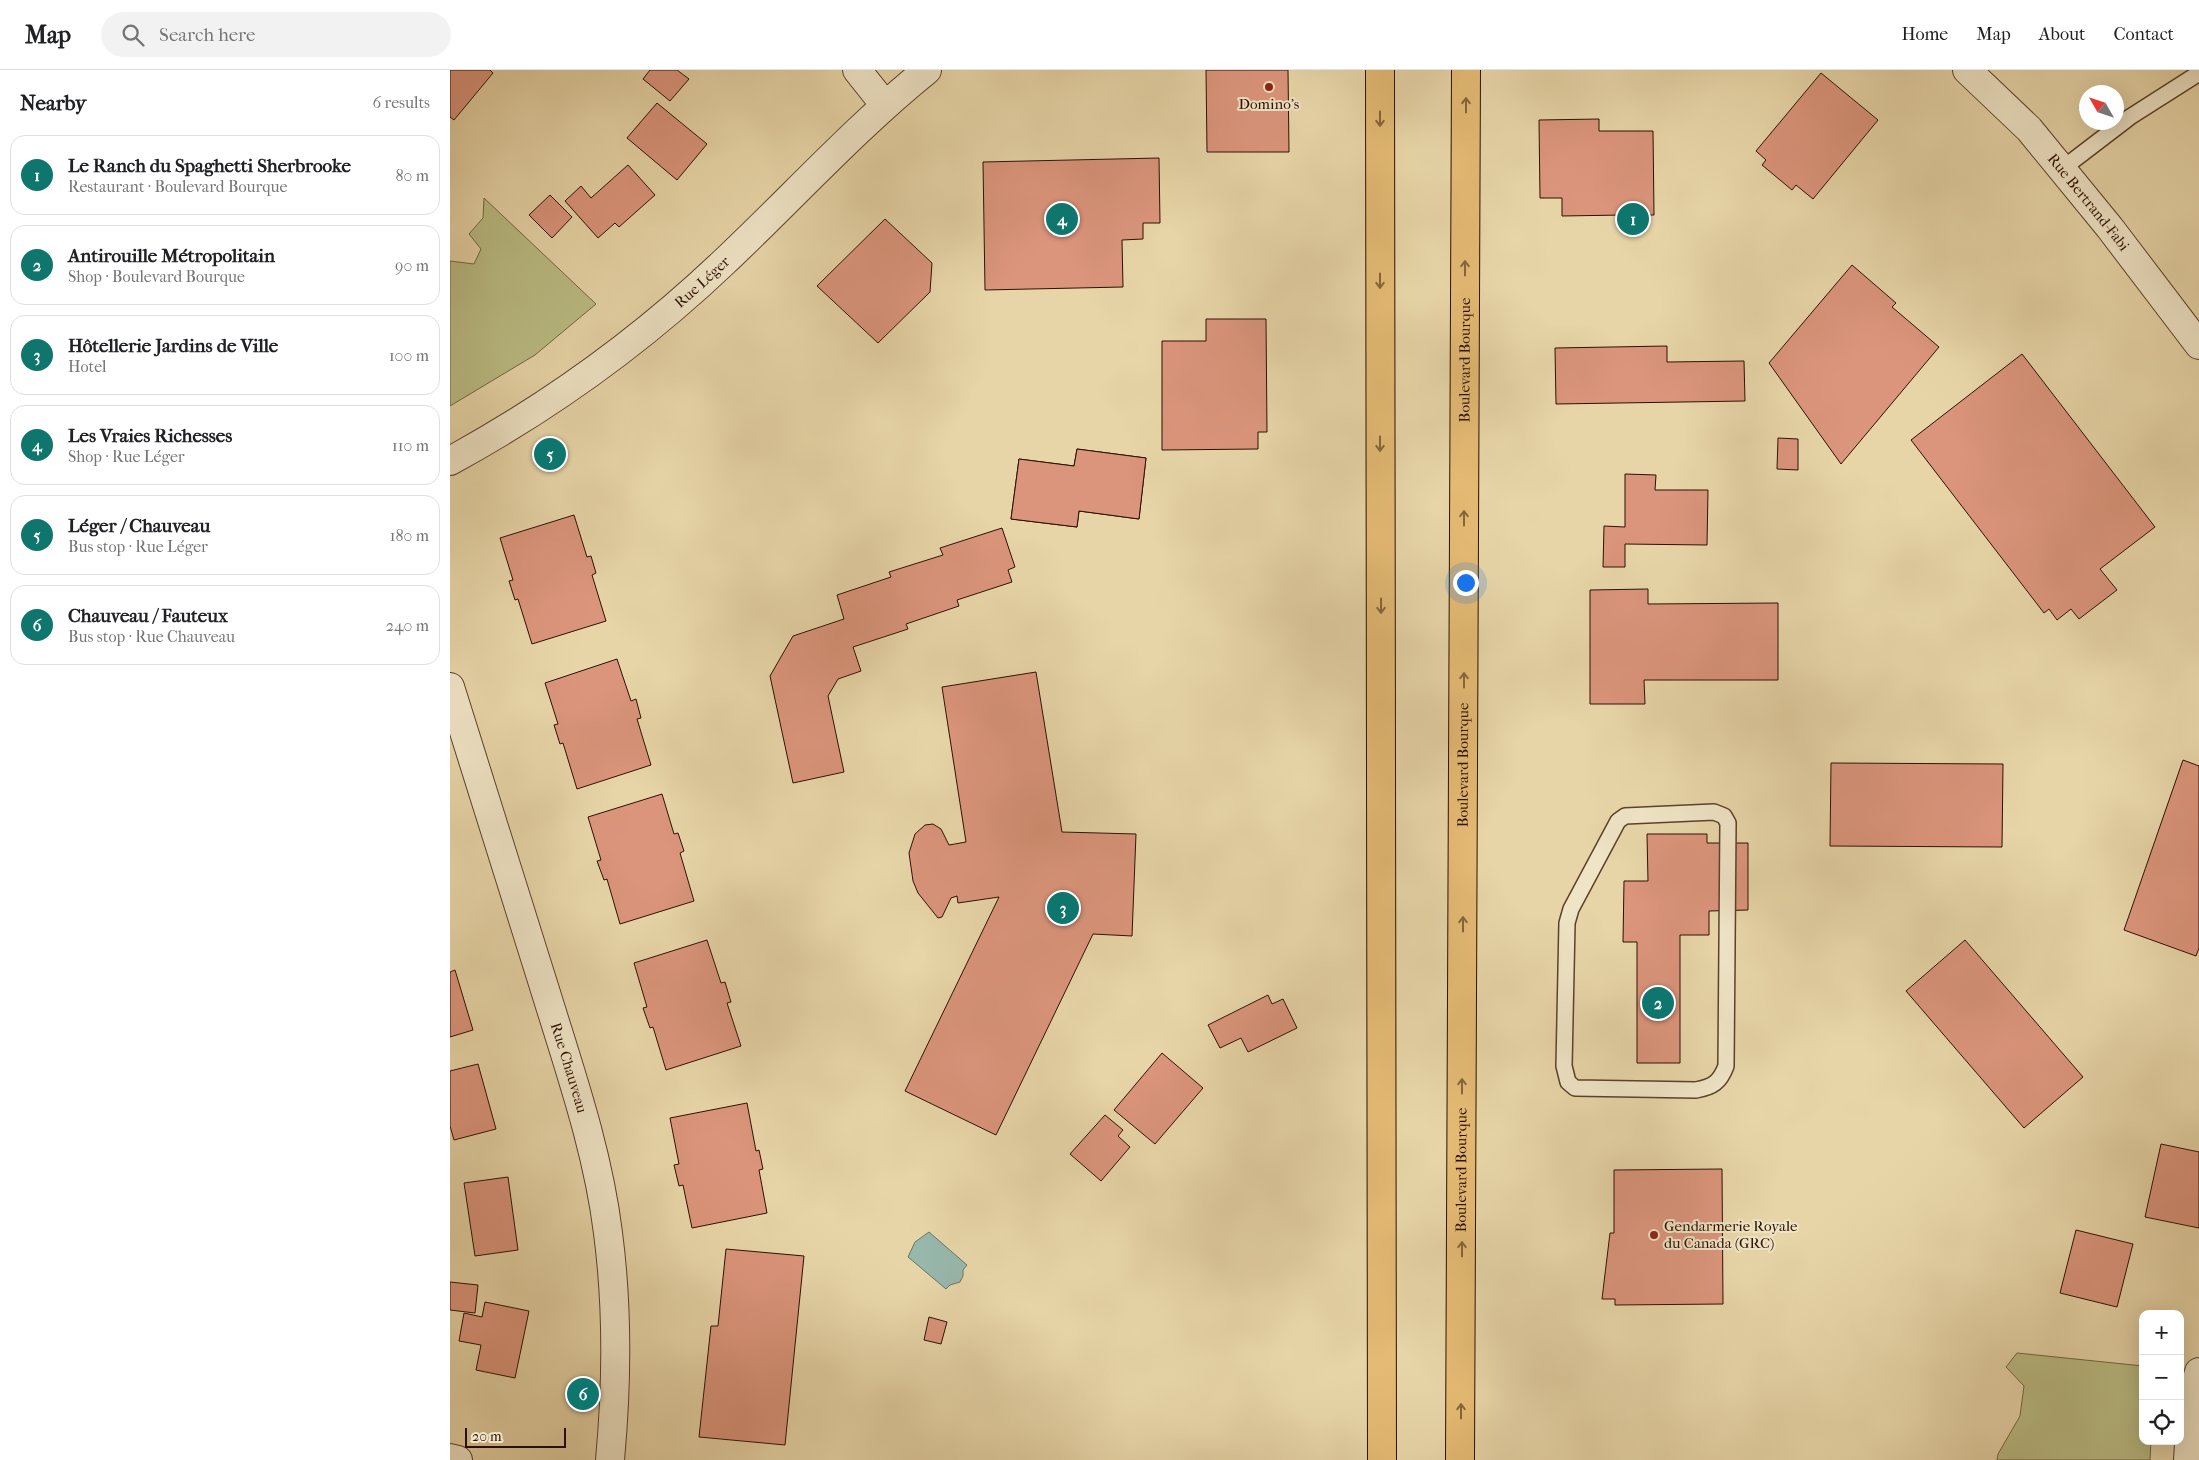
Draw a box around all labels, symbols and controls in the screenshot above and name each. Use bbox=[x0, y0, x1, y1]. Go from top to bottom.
search box bbox=[101, 12, 451, 57]
text: Map bbox=[25, 21, 71, 49]
icon: search bbox=[119, 21, 147, 49]
text: Search here bbox=[159, 24, 255, 46]
text: Home bbox=[1901, 24, 1948, 45]
text: Map bbox=[1976, 24, 2011, 45]
text: About bbox=[2039, 24, 2085, 45]
text: Contact bbox=[2113, 24, 2174, 45]
marker: Domino's bbox=[1263, 81, 1275, 93]
north arrow bbox=[2079, 85, 2124, 130]
text: Nearby bbox=[20, 91, 86, 115]
text: 6 results bbox=[372, 93, 430, 112]
place label: Domino's bbox=[1239, 95, 1300, 113]
one-way arrow bbox=[1461, 97, 1471, 114]
one-way arrow bbox=[1375, 110, 1385, 126]
street label: Rue Bertrand-Fabi bbox=[2044, 150, 2134, 255]
text: Le Ranch du Spaghetti Sherbrooke bbox=[68, 155, 351, 177]
text: 1 bbox=[34, 166, 40, 185]
text: 80 m bbox=[395, 166, 429, 185]
text: Restaurant · Boulevard Bourque bbox=[68, 177, 287, 196]
pin: 4 bbox=[1046, 200, 1078, 238]
pin: 1 bbox=[1617, 200, 1649, 238]
text: Antirouille Métropolitain bbox=[68, 245, 275, 267]
street label: Rue Léger bbox=[671, 252, 734, 311]
text: 2 bbox=[33, 256, 41, 275]
text: 90 m bbox=[395, 256, 429, 275]
one-way arrow bbox=[1460, 260, 1470, 276]
text: Shop · Boulevard Bourque bbox=[68, 267, 245, 286]
one-way arrow bbox=[1375, 272, 1385, 289]
street label: Boulevard Bourque bbox=[1455, 297, 1474, 422]
text: Hôtellerie Jardins de Ville bbox=[68, 335, 278, 357]
text: 3 bbox=[34, 346, 40, 365]
text: 100 m bbox=[389, 346, 429, 365]
text: Hotel bbox=[68, 357, 106, 376]
text: Les Vraies Richesses bbox=[68, 425, 232, 447]
pin: 5 bbox=[534, 435, 566, 473]
one-way arrow bbox=[1375, 435, 1385, 451]
text: 4 bbox=[32, 436, 42, 455]
text: 110 m bbox=[392, 436, 429, 455]
text: Shop · Rue Léger bbox=[68, 447, 185, 466]
one-way arrow bbox=[1459, 510, 1469, 526]
text: Léger / Chauveau bbox=[68, 515, 210, 537]
text: 5 bbox=[34, 526, 40, 545]
text: 180 m bbox=[390, 526, 429, 545]
text: Bus stop · Rue Léger bbox=[68, 537, 208, 556]
your location bbox=[1453, 570, 1479, 596]
one-way arrow bbox=[1376, 598, 1386, 614]
text: Chauveau / Fauteux bbox=[68, 605, 228, 627]
text: 6 bbox=[33, 616, 41, 635]
text: 240 m bbox=[386, 616, 429, 635]
text: Bus stop · Rue Chauveau bbox=[68, 627, 235, 646]
one-way arrow bbox=[1459, 672, 1469, 688]
street label: Boulevard Bourque bbox=[1454, 702, 1472, 827]
pin: 3 bbox=[1047, 889, 1079, 927]
one-way arrow bbox=[1458, 916, 1468, 932]
pin: 2 bbox=[1642, 984, 1674, 1022]
street label: Rue Chauveau bbox=[547, 1020, 591, 1116]
one-way arrow bbox=[1457, 1079, 1467, 1095]
street label: Boulevard Bourque bbox=[1452, 1107, 1471, 1232]
place label: Gendarmerie Royale du Canada (GRC) bbox=[1664, 1217, 1798, 1252]
marker: Gendarmerie Royale du Canada (GRC) bbox=[1648, 1229, 1660, 1241]
one-way arrow bbox=[1457, 1241, 1467, 1258]
map controls bbox=[2139, 1310, 2184, 1445]
button: + bbox=[2139, 1310, 2184, 1355]
button: − bbox=[2139, 1355, 2184, 1400]
pin: 6 bbox=[567, 1375, 599, 1413]
button: locate bbox=[2139, 1400, 2184, 1445]
one-way arrow bbox=[1456, 1404, 1466, 1420]
scale bar bbox=[465, 1425, 566, 1448]
text: 20 m bbox=[472, 1428, 502, 1445]

